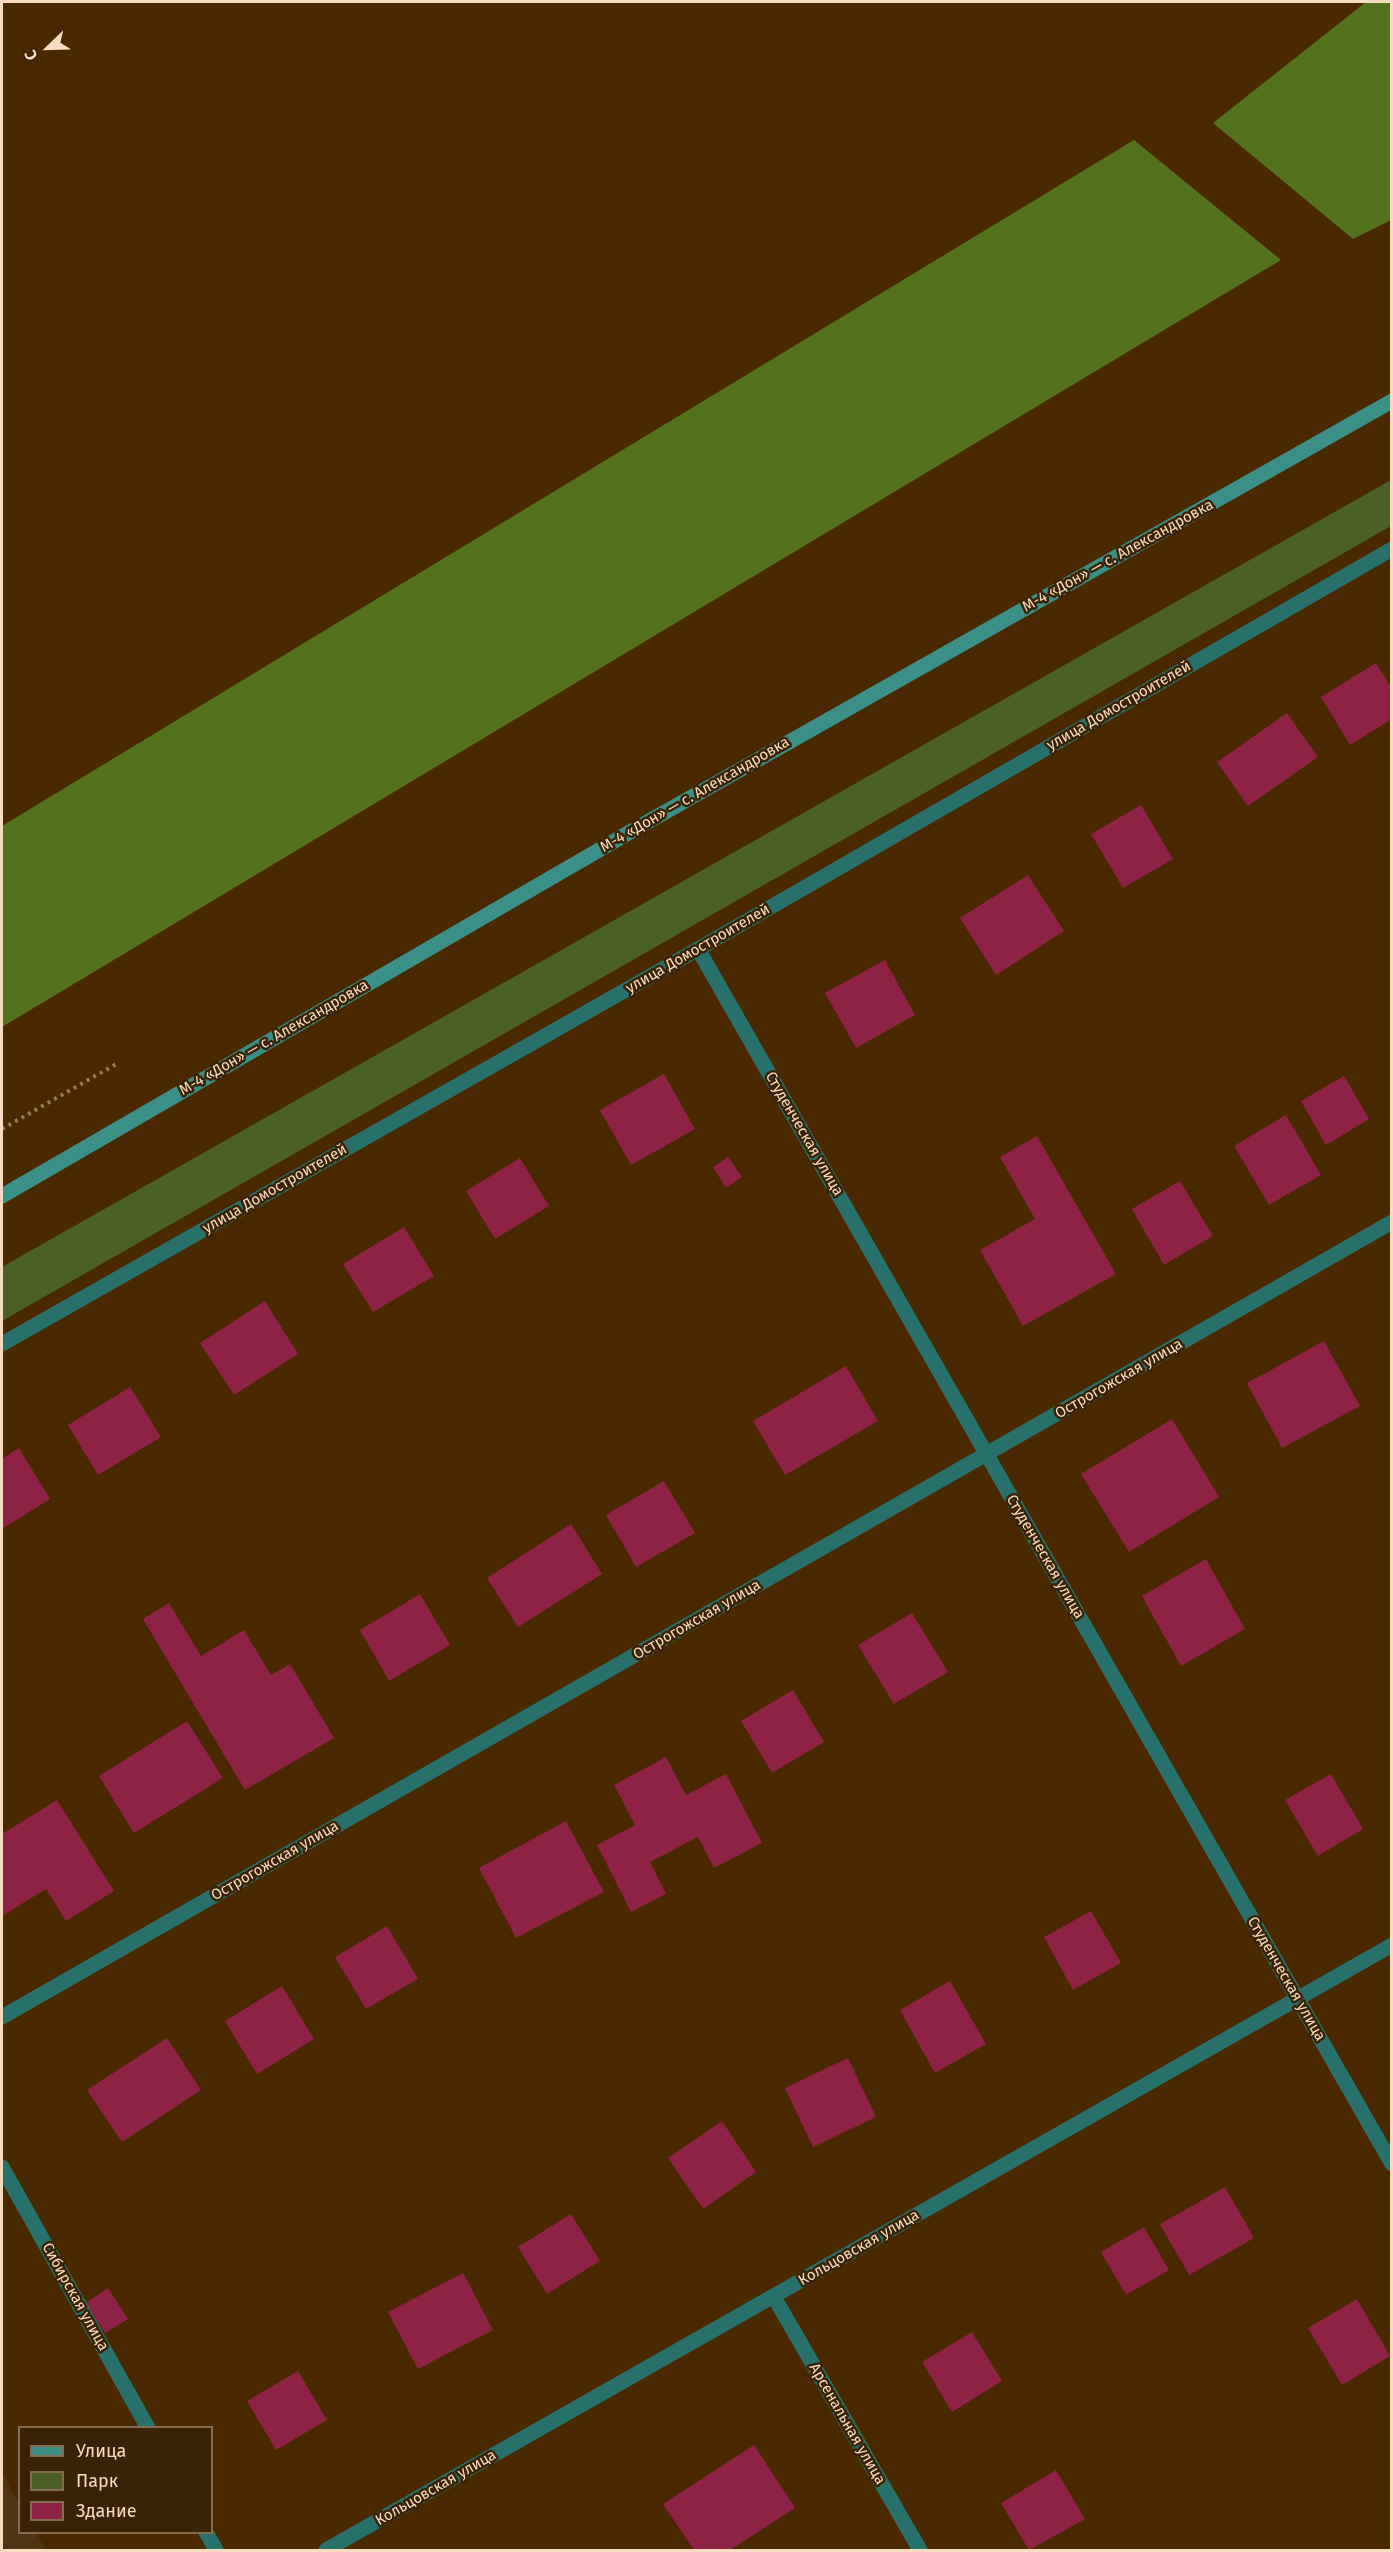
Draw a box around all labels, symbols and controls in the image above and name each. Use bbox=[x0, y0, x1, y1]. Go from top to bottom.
north arrow bbox=[18, 18, 78, 78]
text: С bbox=[20, 47, 42, 63]
street label: М-4 «Дон» — с. Александровка bbox=[1019, 496, 1217, 616]
street label: улица Домостроителей bbox=[1044, 657, 1194, 755]
street label: М-4 «Дон» — с. Александровка bbox=[597, 733, 793, 857]
street label: улица Домостроителей bbox=[623, 900, 773, 998]
street label: М-4 «Дон» — с. Александровка bbox=[176, 976, 372, 1100]
street label: Студенческая улица bbox=[761, 1069, 847, 1199]
street label: улица Домостроителей bbox=[200, 1140, 350, 1238]
street label: Острогожская улица bbox=[1052, 1335, 1186, 1423]
street label: Студенческая улица bbox=[1002, 1492, 1088, 1622]
street label: Острогожская улица bbox=[630, 1576, 764, 1664]
street label: Острогожская улица bbox=[208, 1817, 342, 1905]
street label: Студенческая улица bbox=[1243, 1914, 1329, 2044]
street label: Кольцовская улица bbox=[795, 2206, 923, 2290]
street label: Сибирская улица bbox=[38, 2240, 112, 2354]
street label: Арсенальная улица bbox=[805, 2360, 889, 2488]
legend bbox=[18, 2426, 213, 2534]
text: Улица bbox=[76, 2440, 126, 2462]
street label: Кольцовская улица bbox=[372, 2446, 500, 2530]
text: Парк bbox=[76, 2470, 118, 2492]
text: Здание bbox=[76, 2500, 137, 2522]

